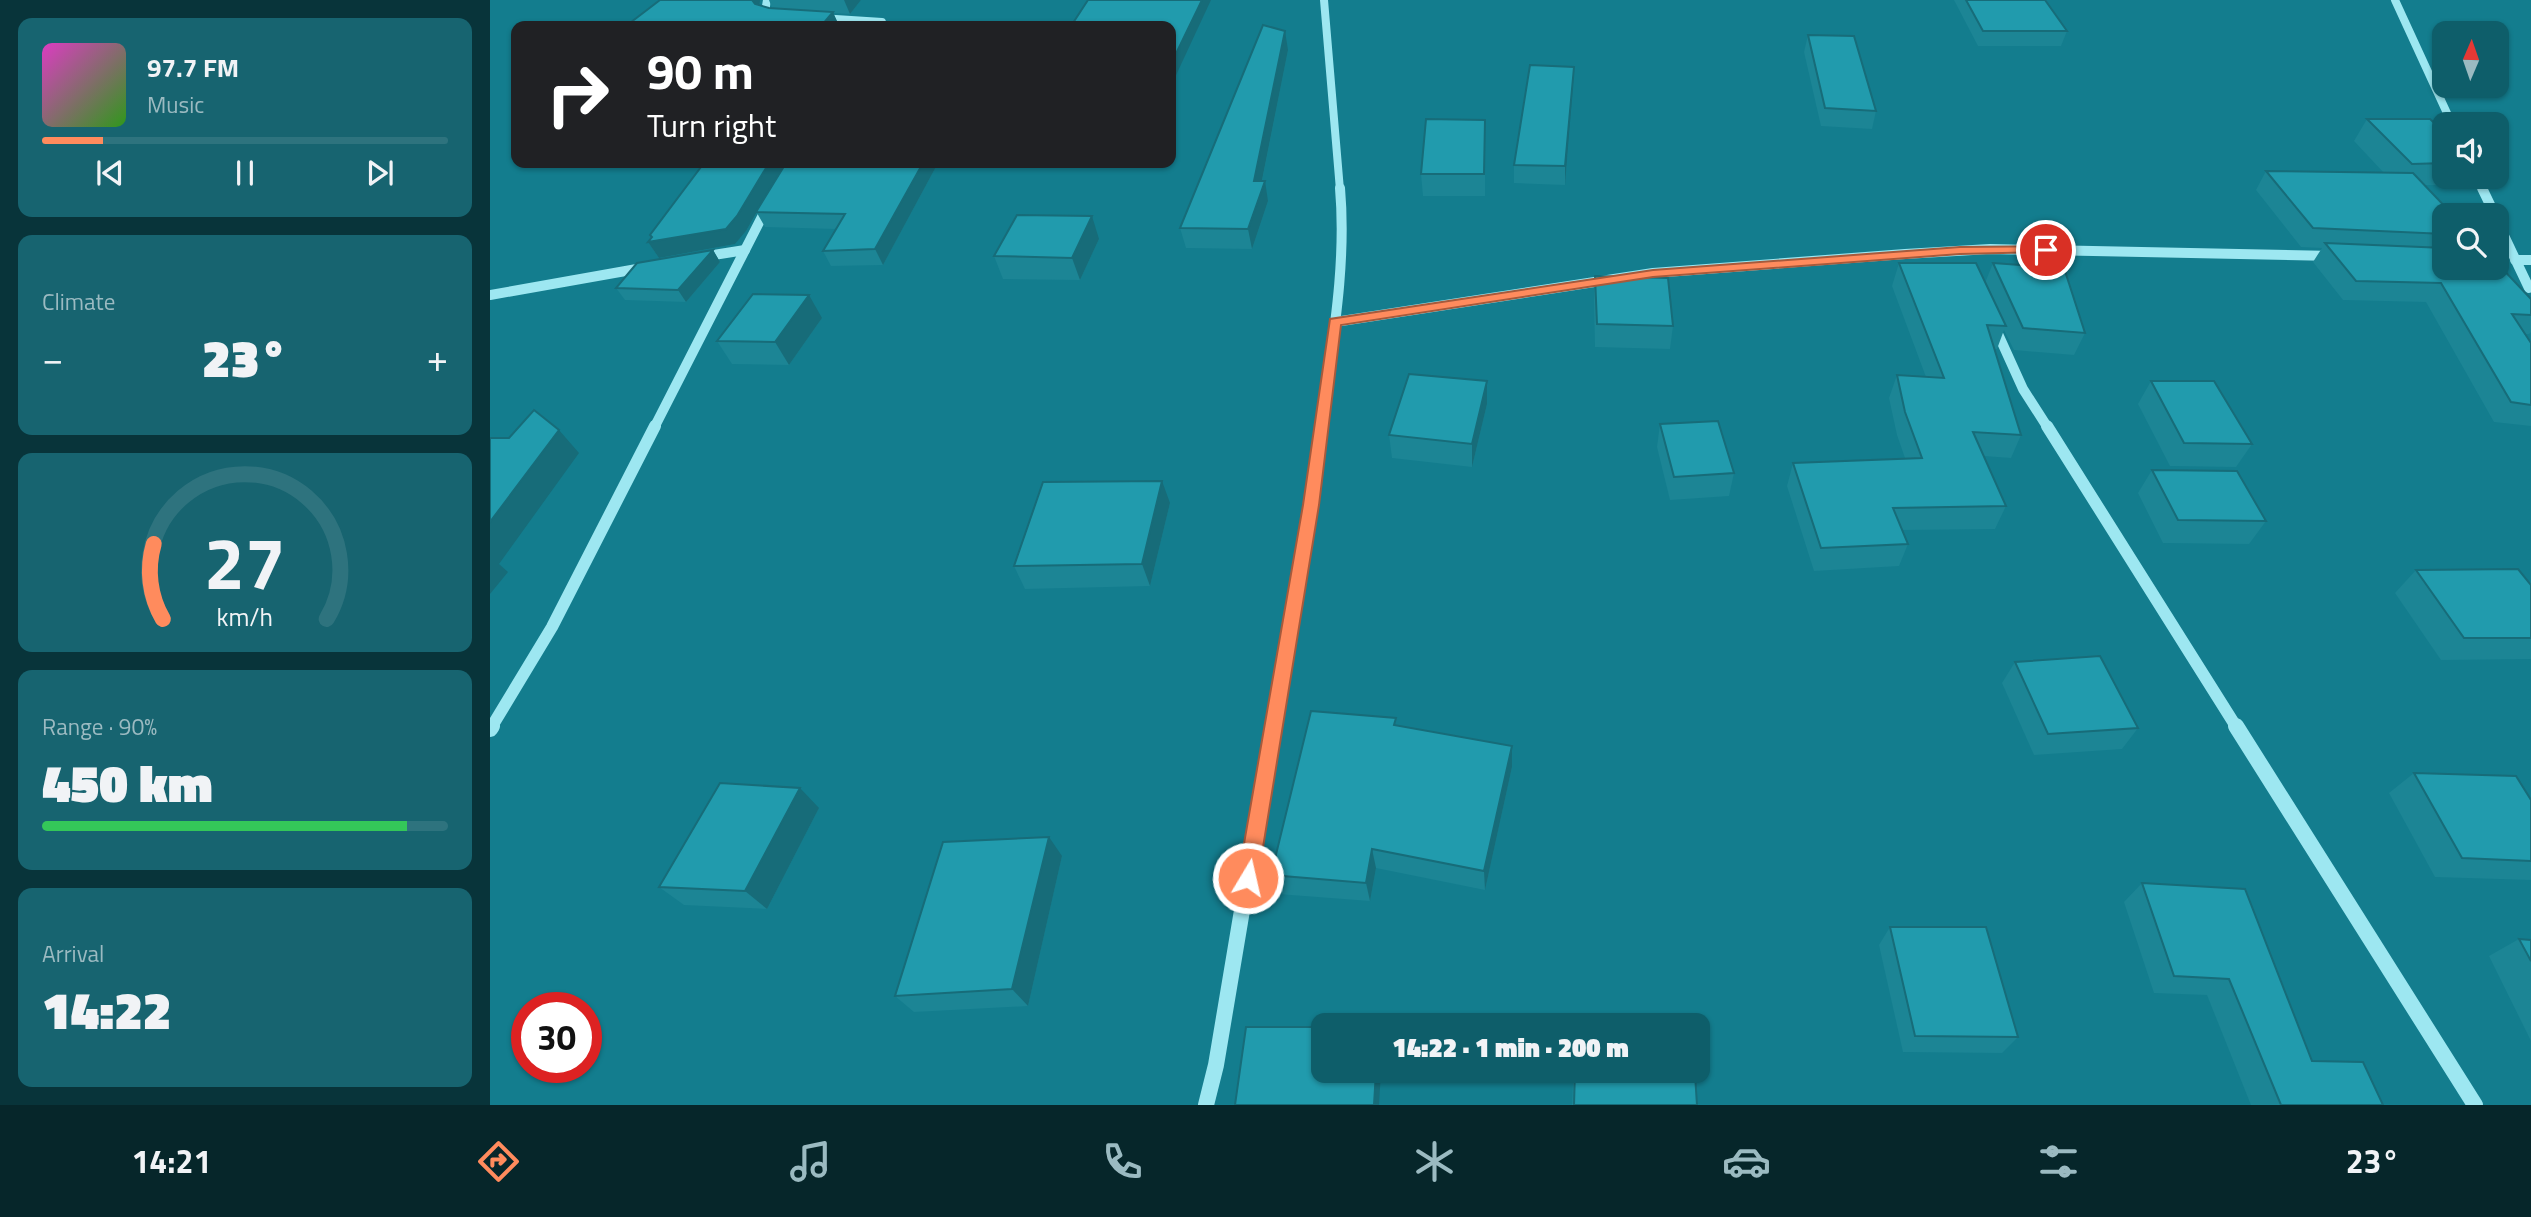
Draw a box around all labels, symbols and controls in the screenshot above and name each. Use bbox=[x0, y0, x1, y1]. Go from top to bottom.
north arrow bbox=[2432, 21, 2510, 98]
map controls bbox=[2432, 21, 2509, 280]
text: 90 m bbox=[647, 33, 754, 108]
text: 97.7 FM bbox=[147, 48, 239, 87]
icon: right bbox=[532, 49, 623, 140]
text: Music bbox=[147, 87, 204, 122]
text: Turn right bbox=[647, 101, 776, 149]
button: sound bbox=[2432, 112, 2509, 189]
icon: previous bbox=[91, 154, 129, 192]
icon: pause bbox=[226, 154, 264, 192]
icon: next bbox=[361, 154, 399, 192]
button: search bbox=[2432, 203, 2509, 280]
pin bbox=[2016, 220, 2076, 280]
icon: arrive bbox=[2027, 231, 2065, 269]
text: Climate bbox=[42, 284, 115, 319]
text: 23° bbox=[202, 318, 288, 397]
text: − bbox=[42, 329, 63, 387]
text: + bbox=[427, 329, 448, 387]
text: 27 bbox=[204, 507, 286, 617]
text: km/h bbox=[217, 597, 273, 635]
text: Range · 90% bbox=[42, 709, 157, 744]
text: 450 km bbox=[42, 743, 213, 822]
position arrow bbox=[1211, 841, 1285, 915]
text: Arrival bbox=[42, 936, 104, 971]
text: 14:22 bbox=[42, 970, 171, 1049]
speed limit sign: 30 bbox=[511, 992, 602, 1083]
text: 14:22 · 1 min · 200 m bbox=[1392, 1028, 1629, 1067]
text: 14:21 bbox=[131, 1137, 211, 1185]
icon: directions bbox=[474, 1137, 523, 1186]
icon: music bbox=[786, 1137, 835, 1186]
icon: phone bbox=[1098, 1137, 1147, 1186]
icon: climate bbox=[1410, 1137, 1459, 1186]
icon: car bbox=[1722, 1137, 1771, 1186]
icon: filters bbox=[2034, 1137, 2083, 1186]
text: 23° bbox=[2346, 1137, 2399, 1185]

